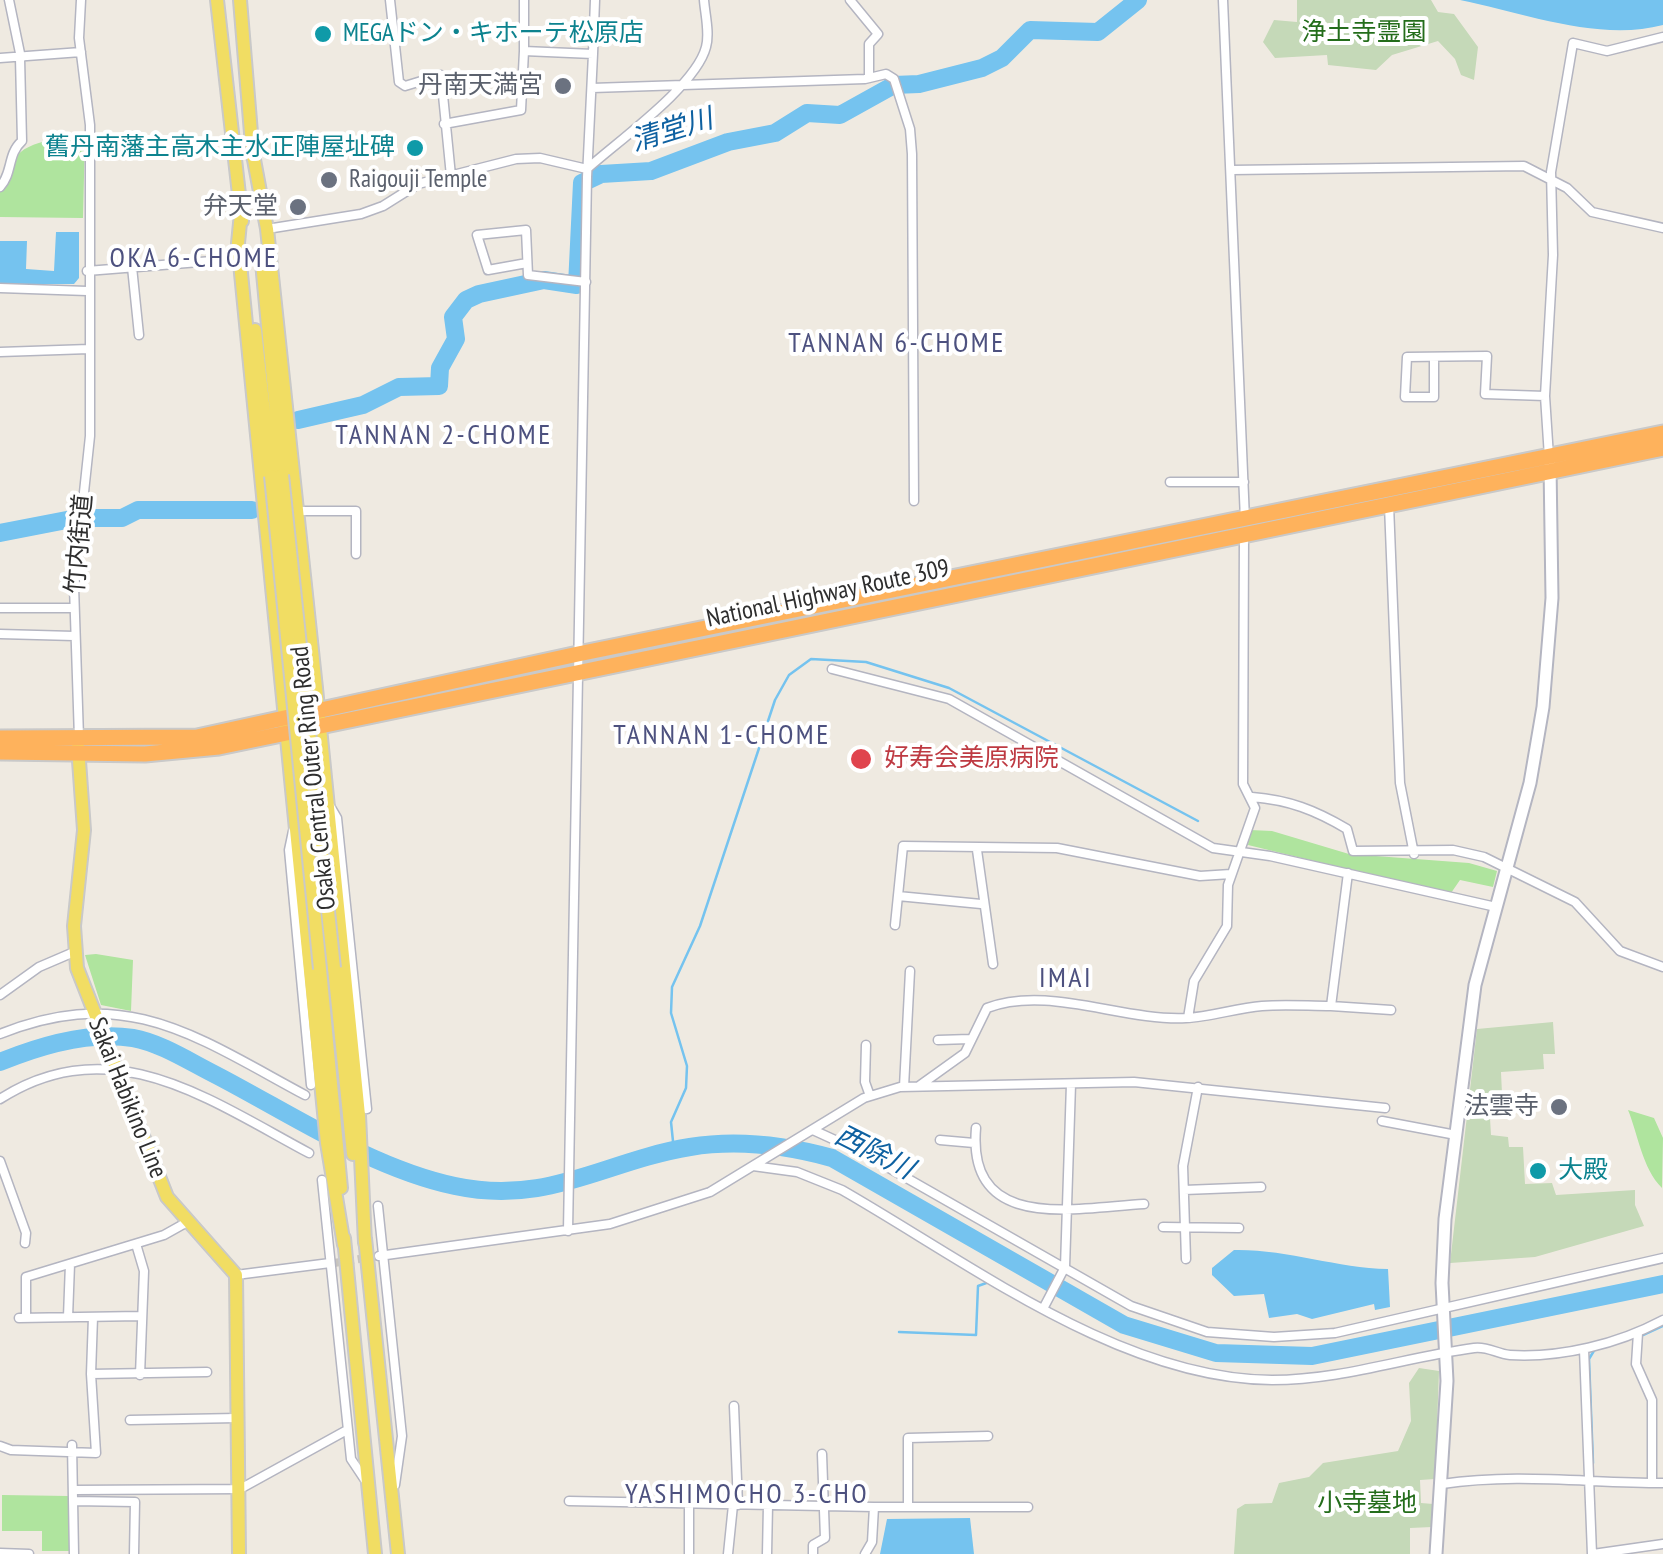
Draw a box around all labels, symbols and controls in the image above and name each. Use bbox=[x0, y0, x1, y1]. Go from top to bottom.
park label: 浄土寺霊園 bbox=[1302, 18, 1426, 48]
place label: MEGAドン・キホーテ松原店 bbox=[343, 19, 644, 49]
marker: MEGAドン・キホーテ松原店 bbox=[312, 23, 334, 45]
place label: 丹南天満宮 bbox=[418, 71, 543, 101]
marker: 丹南天満宮 bbox=[552, 75, 574, 97]
water label: 清堂川 bbox=[627, 103, 717, 159]
place label: 舊丹南藩主高木主水正陣屋址碑 bbox=[45, 133, 395, 163]
marker: 舊丹南藩主高木主水正陣屋址碑 bbox=[404, 137, 426, 159]
place label: Raigouji Temple bbox=[349, 165, 487, 195]
marker: Raigouji Temple bbox=[318, 169, 340, 191]
place label: 弁天堂 bbox=[203, 192, 278, 222]
marker: 弁天堂 bbox=[287, 196, 309, 218]
district label: OKA 6-CHOME bbox=[110, 242, 278, 276]
district label: TANNAN 6-CHOME bbox=[788, 327, 1006, 361]
district label: TANNAN 2-CHOME bbox=[335, 419, 553, 453]
street label: 竹内街道 bbox=[61, 493, 99, 595]
street label: National Highway Route 309 bbox=[704, 554, 952, 634]
street label: Osaka Central Outer Ring Road bbox=[285, 645, 343, 911]
district label: TANNAN 1-CHOME bbox=[613, 719, 831, 753]
place label: 好寿会美原病院 bbox=[884, 744, 1059, 774]
marker: 好寿会美原病院 bbox=[848, 746, 874, 772]
district label: IMAI bbox=[1039, 962, 1093, 996]
street label: Sakai Habikino Line bbox=[81, 1014, 173, 1182]
place label: 法雲寺 bbox=[1464, 1092, 1539, 1122]
marker: 法雲寺 bbox=[1548, 1096, 1570, 1118]
water label: 西除川 bbox=[829, 1119, 919, 1187]
place label: 大殿 bbox=[1558, 1156, 1608, 1186]
marker: 大殿 bbox=[1527, 1160, 1549, 1182]
district label: YASHIMOCHO 3-CHO bbox=[625, 1478, 869, 1512]
park label: 小寺墓地 bbox=[1317, 1489, 1417, 1519]

